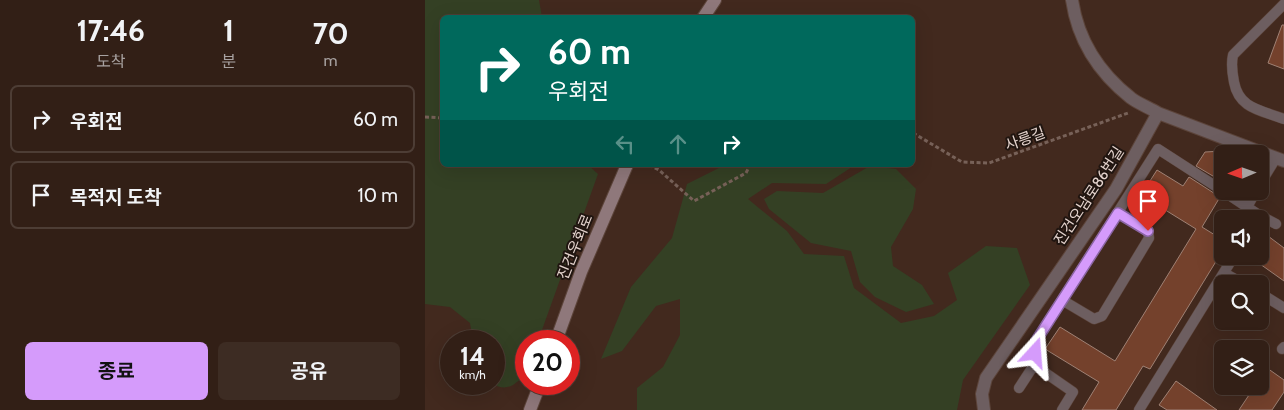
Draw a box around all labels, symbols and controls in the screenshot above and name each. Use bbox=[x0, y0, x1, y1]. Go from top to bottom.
text: 17:46 bbox=[76, 12, 145, 49]
text: 1 bbox=[223, 12, 234, 49]
text: 70 bbox=[312, 15, 349, 52]
text: 60 m bbox=[548, 30, 631, 73]
icon: right bbox=[465, 35, 530, 100]
text: m bbox=[323, 51, 338, 70]
text: 도착 bbox=[96, 52, 125, 71]
text: 분 bbox=[221, 52, 236, 71]
text: 우회전 bbox=[548, 78, 609, 105]
icon: right bbox=[27, 105, 55, 133]
text: 60 m bbox=[353, 108, 398, 131]
text: 우회전 bbox=[70, 110, 122, 133]
street label: 사릉길 bbox=[1002, 123, 1048, 155]
icon: left bbox=[611, 130, 639, 158]
icon: ahead bbox=[664, 130, 692, 158]
icon: right bbox=[717, 130, 745, 158]
street label: 진건오남로86번길 bbox=[1050, 143, 1128, 249]
north arrow bbox=[1214, 145, 1269, 200]
map controls bbox=[1214, 145, 1269, 395]
pin bbox=[1127, 180, 1169, 231]
icon: arrive bbox=[27, 181, 55, 209]
text: 10 m bbox=[358, 184, 398, 207]
text: 목적지 도착 bbox=[70, 186, 162, 209]
icon: arrive bbox=[1134, 187, 1162, 215]
button: sound bbox=[1214, 210, 1269, 265]
street label: 진건우회로 bbox=[554, 212, 596, 282]
button: search bbox=[1214, 275, 1269, 330]
position arrow bbox=[1008, 326, 1060, 378]
speed limit sign: 20 bbox=[515, 330, 580, 395]
button: layers bbox=[1214, 340, 1269, 395]
text: 14 bbox=[460, 341, 485, 371]
button: 종료 bbox=[25, 342, 208, 400]
button: 공유 bbox=[218, 342, 400, 400]
text: km/h bbox=[459, 367, 486, 382]

